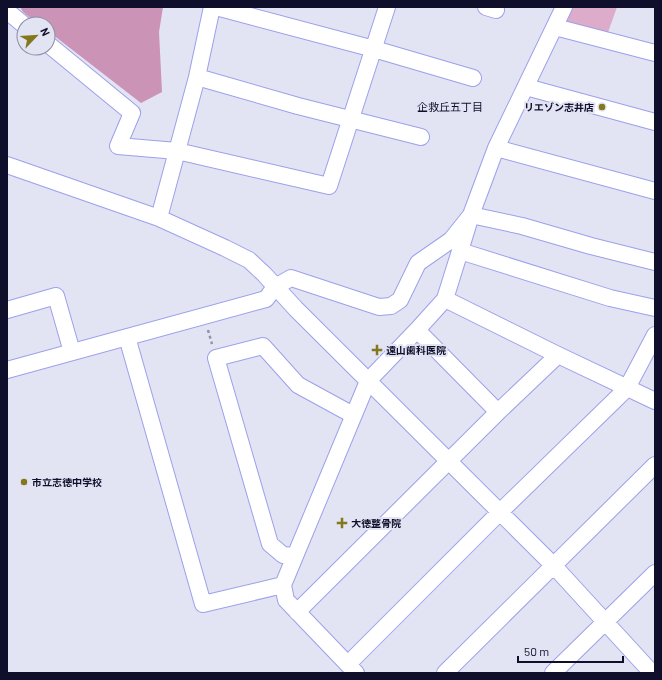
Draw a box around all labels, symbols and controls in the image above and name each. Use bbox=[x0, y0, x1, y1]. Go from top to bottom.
north arrow bbox=[16, 16, 56, 56]
text: N bbox=[38, 25, 53, 38]
district label: 企救丘五丁目 bbox=[417, 100, 483, 113]
place label: リエゾン志井店 bbox=[524, 101, 594, 113]
marker: リエゾン志井店 bbox=[597, 102, 607, 112]
marker: 遠山歯科医院 bbox=[371, 344, 383, 356]
place label: 遠山歯科医院 bbox=[386, 344, 446, 356]
place label: 市立志徳中学校 bbox=[32, 476, 102, 488]
marker: 市立志徳中学校 bbox=[19, 477, 29, 487]
marker: 大徳整骨院 bbox=[336, 517, 348, 529]
place label: 大徳整骨院 bbox=[351, 517, 401, 529]
scale bar bbox=[518, 638, 623, 664]
text: 50 m bbox=[524, 644, 549, 658]

